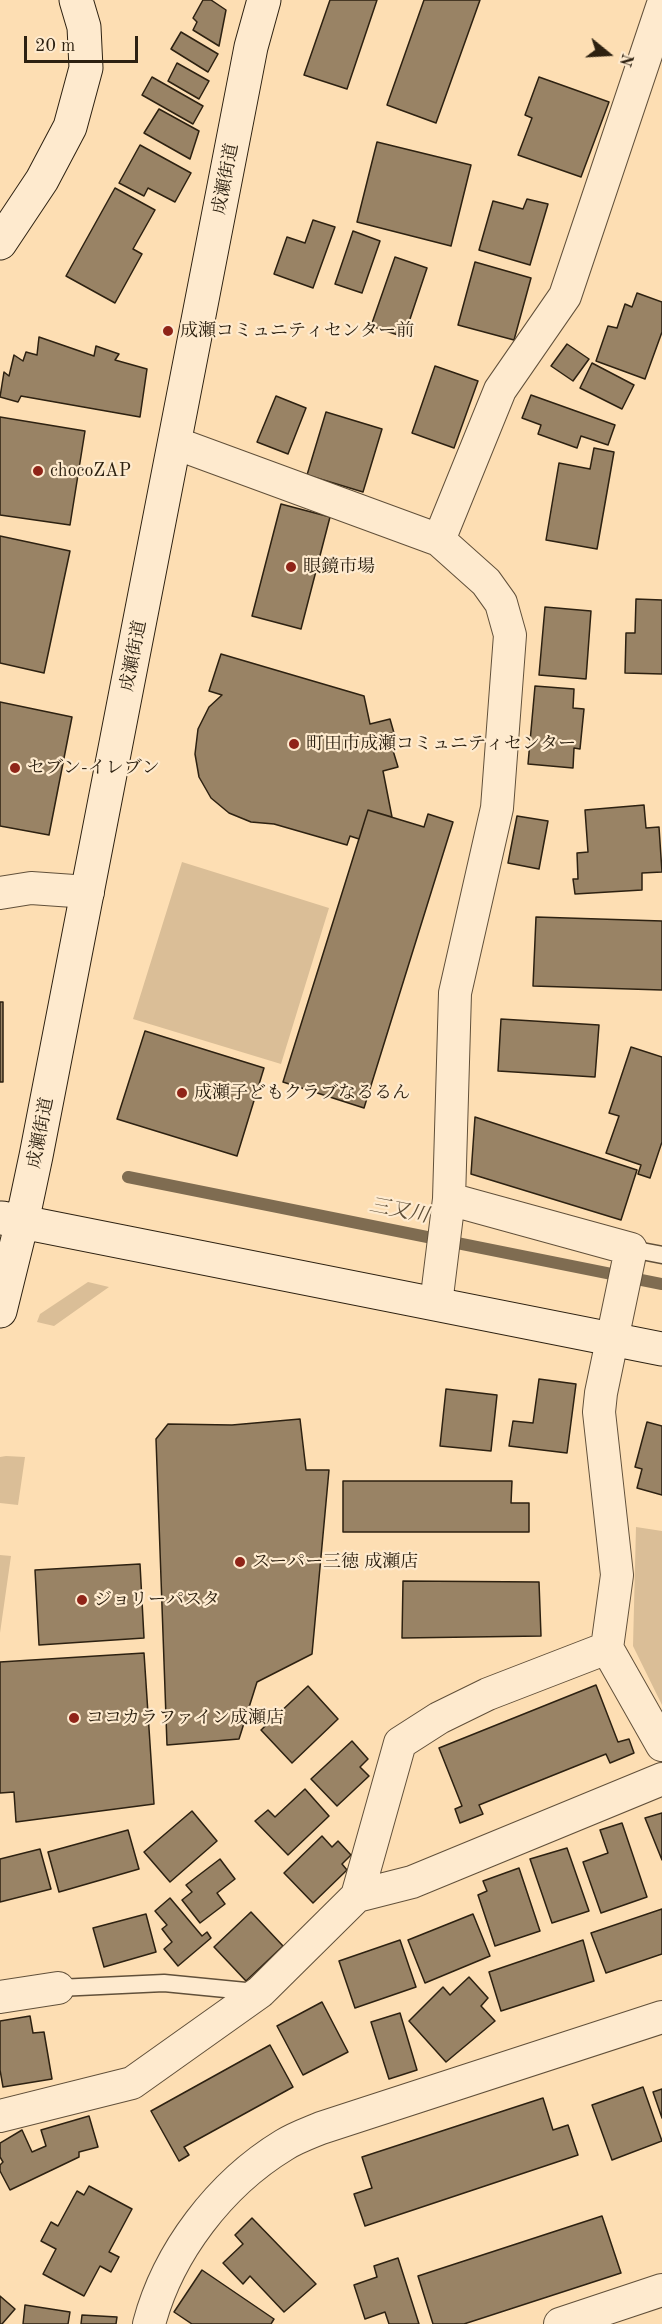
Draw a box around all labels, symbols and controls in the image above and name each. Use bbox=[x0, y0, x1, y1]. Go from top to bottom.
scale bar bbox=[27, 24, 141, 62]
north arrow bbox=[578, 24, 638, 84]
text: 20 m bbox=[35, 37, 75, 55]
text: N bbox=[616, 51, 635, 68]
street label: 成瀬街道 bbox=[209, 142, 243, 216]
place label: 成瀬コミュニティセンター前 bbox=[180, 320, 414, 342]
marker: 成瀬コミュニティセンター前 bbox=[161, 324, 175, 338]
place label: chocoZAP bbox=[50, 460, 131, 482]
marker: chocoZAP bbox=[31, 464, 45, 478]
place label: 眼鏡市場 bbox=[303, 556, 375, 578]
marker: 眼鏡市場 bbox=[284, 560, 298, 574]
street label: 成瀬街道 bbox=[117, 619, 151, 693]
place label: 町田市成瀬コミュニティセンター bbox=[306, 733, 576, 755]
marker: 町田市成瀬コミュニティセンター bbox=[287, 737, 301, 751]
place label: セブン-イレブン bbox=[27, 757, 160, 779]
marker: セブン-イレブン bbox=[8, 761, 22, 775]
place label: 成瀬子どもクラブなるるん bbox=[194, 1082, 410, 1104]
marker: 成瀬子どもクラブなるるん bbox=[175, 1086, 189, 1100]
street label: 成瀬街道 bbox=[24, 1096, 58, 1170]
water label: 三又川 bbox=[367, 1193, 431, 1229]
place label: スーパー三徳 成瀬店 bbox=[252, 1551, 418, 1573]
marker: スーパー三徳 成瀬店 bbox=[233, 1555, 247, 1569]
place label: ジョリーパスタ bbox=[94, 1589, 220, 1611]
marker: ジョリーパスタ bbox=[75, 1593, 89, 1607]
place label: ココカラファイン成瀬店 bbox=[86, 1707, 284, 1729]
marker: ココカラファイン成瀬店 bbox=[67, 1711, 81, 1725]

